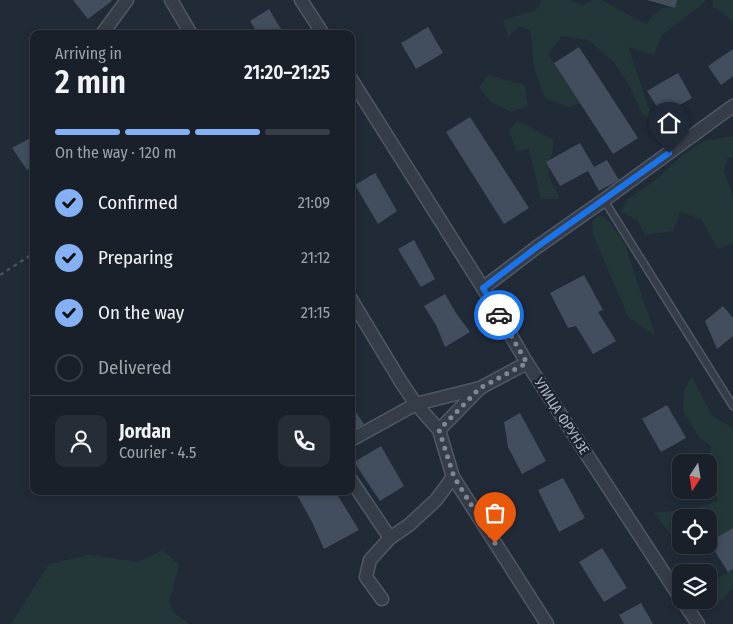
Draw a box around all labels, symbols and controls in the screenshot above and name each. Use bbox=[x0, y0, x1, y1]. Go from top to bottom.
text: Arriving in bbox=[55, 44, 122, 63]
text: 21:20–21:25 bbox=[244, 61, 330, 84]
text: 2 min bbox=[55, 63, 126, 101]
pin bbox=[648, 102, 690, 153]
icon: home bbox=[655, 109, 683, 137]
text: On the way · 120 m bbox=[55, 143, 176, 162]
icon: check bbox=[55, 189, 83, 217]
text: Confirmed bbox=[98, 191, 178, 214]
text: 21:09 bbox=[298, 193, 330, 212]
icon: check bbox=[55, 244, 83, 272]
text: Preparing bbox=[98, 246, 173, 269]
text: 21:12 bbox=[301, 248, 330, 267]
courier bbox=[474, 290, 524, 340]
icon: check bbox=[55, 299, 83, 327]
text: On the way bbox=[98, 301, 184, 324]
icon: car bbox=[485, 301, 513, 329]
text: 21:15 bbox=[301, 303, 330, 322]
text: Delivered bbox=[98, 356, 172, 379]
street label: УЛИЦА ФРУНЗЕ bbox=[530, 374, 593, 458]
button: person bbox=[55, 415, 107, 467]
button: phone bbox=[278, 415, 330, 467]
text: Jordan bbox=[119, 420, 171, 443]
text: Courier · 4.5 bbox=[119, 443, 196, 462]
north arrow bbox=[672, 454, 718, 499]
map controls bbox=[672, 454, 717, 609]
pin bbox=[474, 492, 516, 543]
icon: bag bbox=[481, 499, 509, 527]
button: locate bbox=[672, 509, 717, 554]
button: layers bbox=[672, 564, 717, 609]

